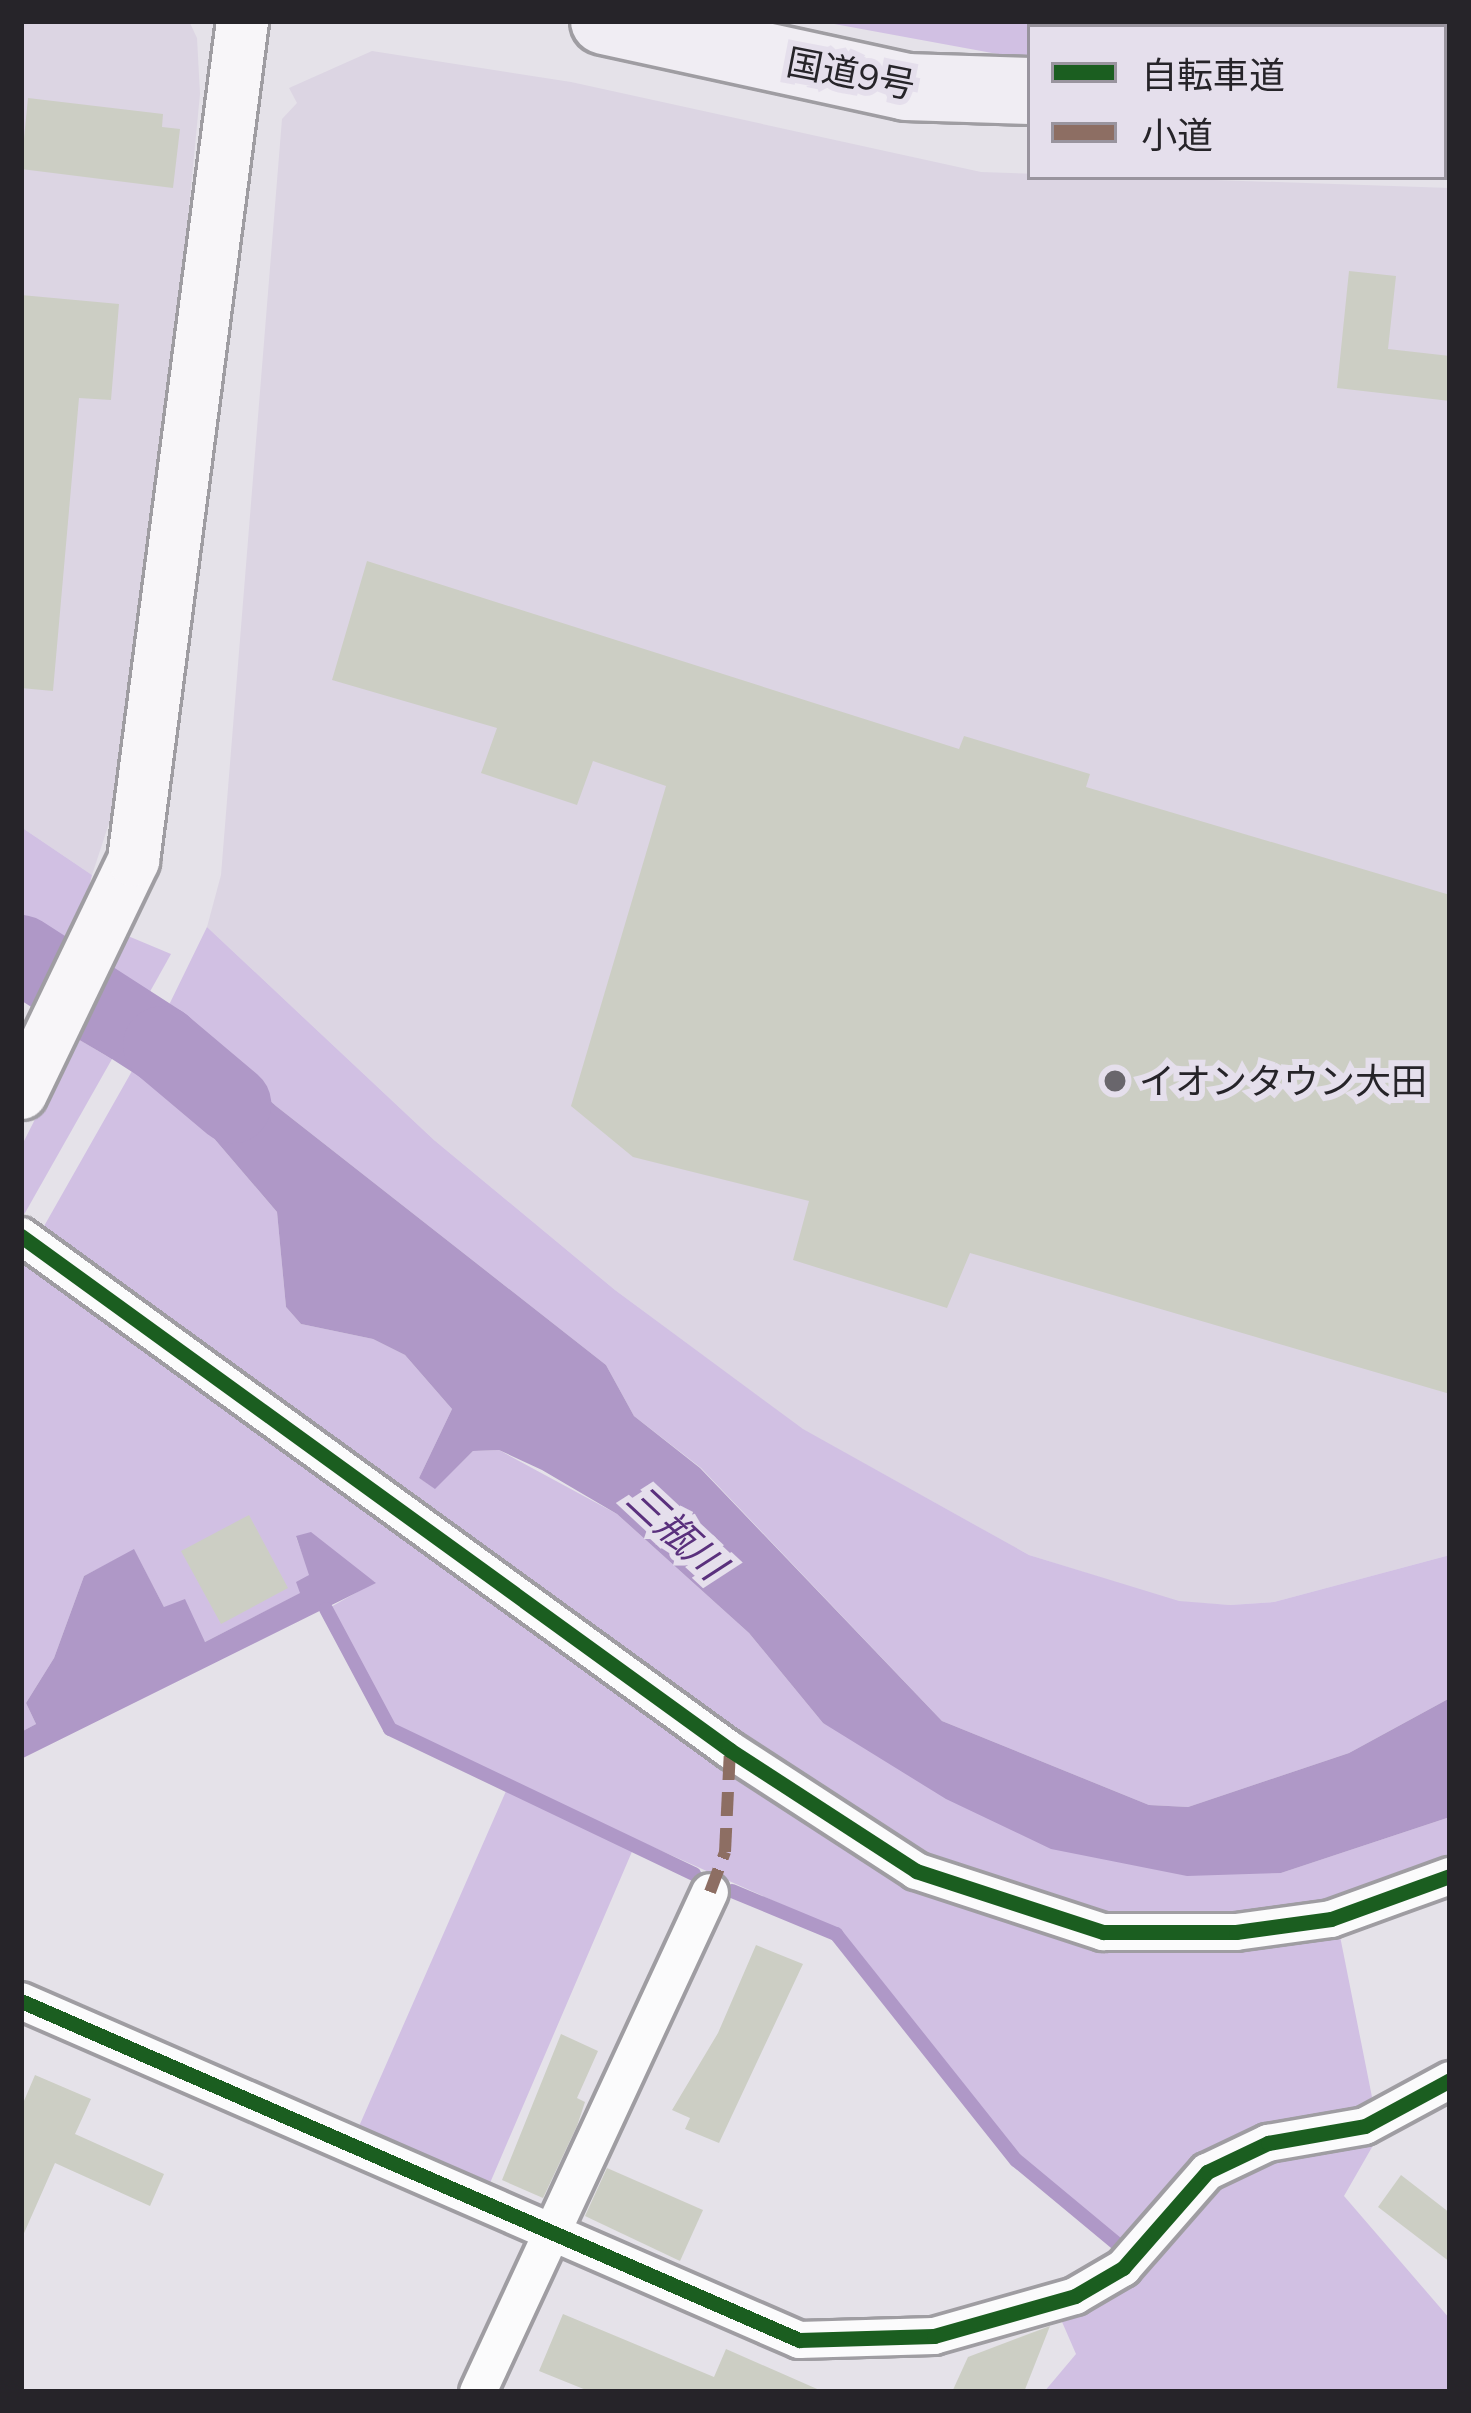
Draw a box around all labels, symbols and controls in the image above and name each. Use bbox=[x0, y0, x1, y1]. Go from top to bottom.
legend bbox=[1027, 24, 1447, 180]
street label: 国道9号 bbox=[783, 39, 919, 107]
text: 自転車道 bbox=[1141, 52, 1285, 97]
text: 小道 bbox=[1141, 112, 1213, 157]
place label: イオンタウン大田 bbox=[1139, 1059, 1427, 1103]
marker: イオンタウン大田 bbox=[1102, 1068, 1128, 1094]
water label: 三瓶川 bbox=[617, 1475, 735, 1589]

